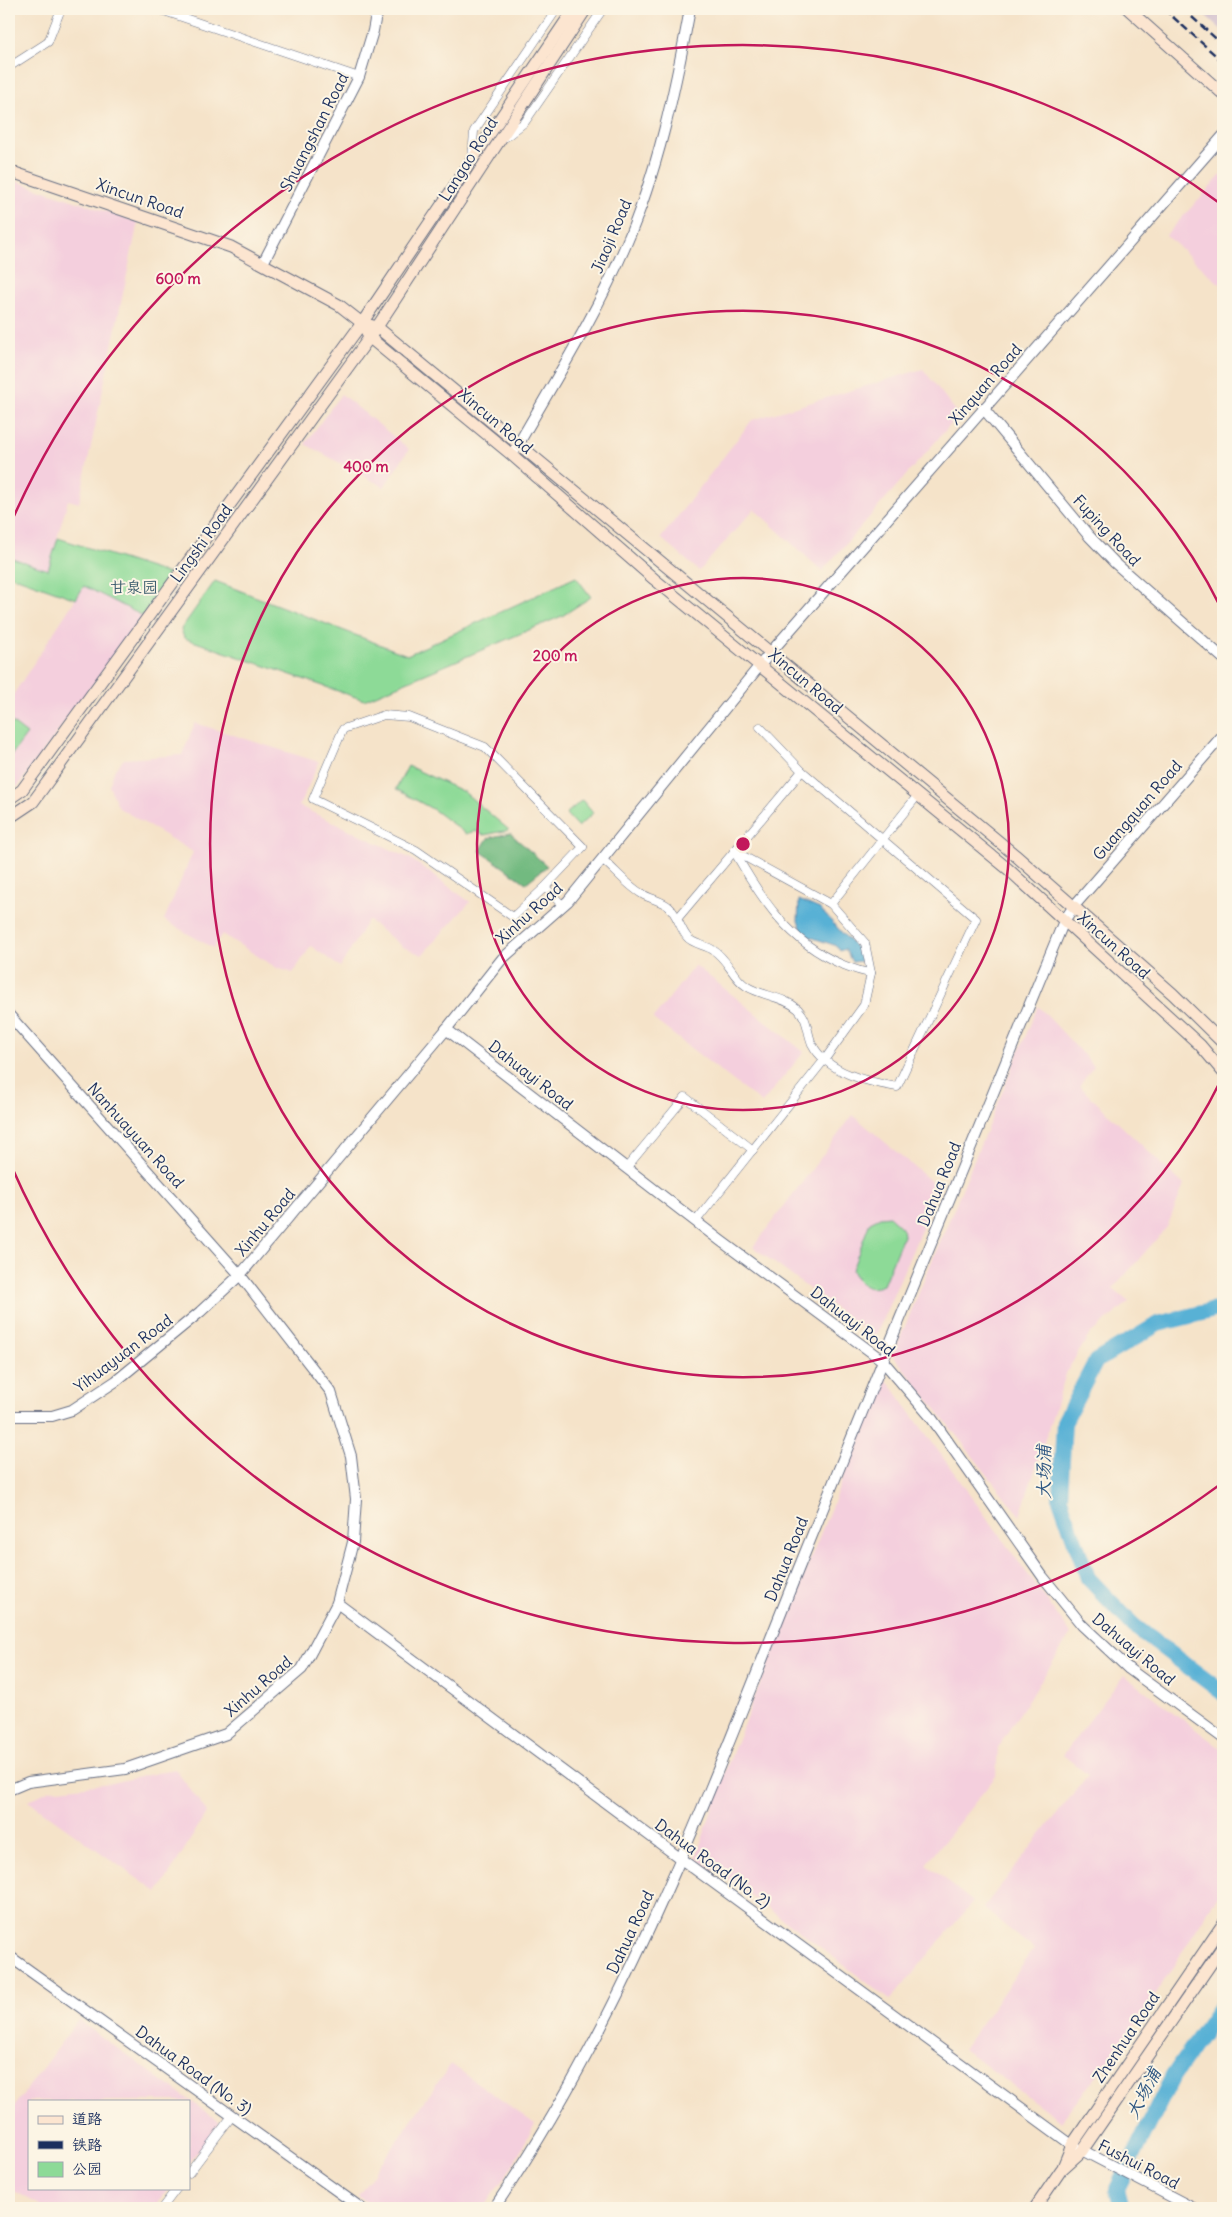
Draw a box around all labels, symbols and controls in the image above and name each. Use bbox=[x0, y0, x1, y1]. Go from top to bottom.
street label: Shuangshan Road bbox=[275, 69, 353, 195]
street label: Langao Road bbox=[434, 113, 502, 205]
street label: Xincun Road bbox=[94, 174, 186, 222]
street label: Jiaoji Road bbox=[586, 196, 636, 276]
text: 600 m bbox=[155, 269, 201, 288]
street label: Xinquan Road bbox=[944, 339, 1026, 429]
street label: Xincun Road bbox=[455, 384, 537, 458]
text: 400 m bbox=[343, 457, 389, 476]
street label: Fuping Road bbox=[1069, 490, 1145, 570]
street label: Lingshi Road bbox=[166, 500, 236, 586]
park label: 甘泉园 bbox=[110, 577, 158, 597]
street label: Xincun Road bbox=[765, 644, 847, 718]
text: 200 m bbox=[533, 646, 577, 665]
street label: Guangquan Road bbox=[1088, 756, 1186, 864]
centre of rings bbox=[734, 835, 752, 853]
street label: Xinhu Road bbox=[492, 878, 566, 948]
street label: Xincun Road bbox=[1074, 907, 1154, 983]
street label: Dahuayi Road bbox=[485, 1036, 577, 1114]
street label: Nanhuayuan Road bbox=[83, 1078, 189, 1192]
street label: Dahua Road bbox=[913, 1139, 965, 1229]
street label: Xinhu Road bbox=[231, 1184, 299, 1260]
street label: Dahuayi Road bbox=[807, 1282, 899, 1360]
street label: Yihuayuan Road bbox=[70, 1309, 176, 1397]
water label: 大场浦 bbox=[1032, 1443, 1055, 1499]
street label: Dahua Road bbox=[760, 1514, 812, 1604]
street label: Dahuayi Road bbox=[1089, 1609, 1179, 1689]
street label: Xinhu Road bbox=[220, 1651, 296, 1721]
street label: Dahua Road (No. 2) bbox=[651, 1814, 775, 1912]
street label: Dahua Road bbox=[602, 1887, 658, 1977]
street label: Zhenhua Road bbox=[1088, 1988, 1164, 2086]
street label: Dahua Road (No. 3) bbox=[132, 2021, 256, 2119]
water label: 大场浦 bbox=[1120, 2062, 1166, 2122]
legend bbox=[28, 2100, 190, 2190]
text: 道路 bbox=[72, 2109, 102, 2128]
text: 铁路 bbox=[72, 2135, 102, 2154]
street label: Fushui Road bbox=[1095, 2135, 1183, 2193]
text: 公园 bbox=[72, 2159, 102, 2178]

